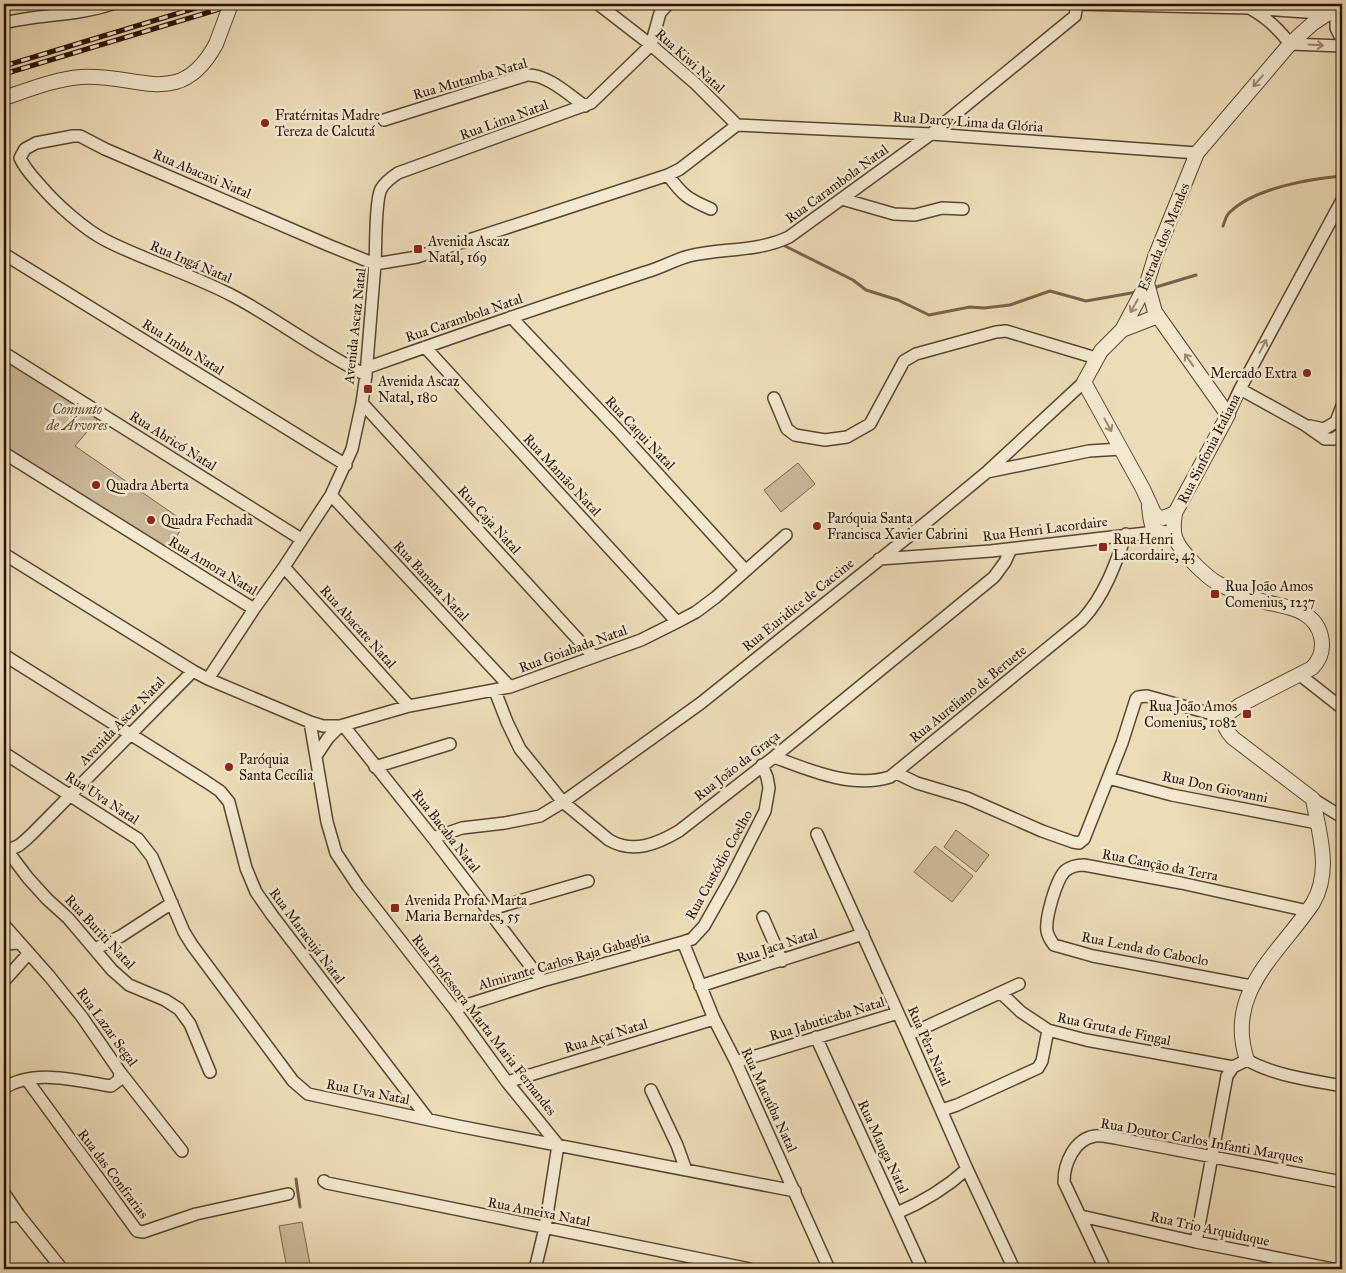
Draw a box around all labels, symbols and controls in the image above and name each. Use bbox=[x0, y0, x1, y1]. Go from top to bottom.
street label: Rua Kiwi Natal bbox=[652, 25, 729, 97]
one-way arrow bbox=[1308, 41, 1324, 50]
street label: Rua Mutamba Natal bbox=[411, 54, 529, 103]
one-way arrow bbox=[1253, 74, 1264, 87]
street label: Rua Lima Natal bbox=[457, 96, 551, 144]
place label: Fratérnitas Madre Tereza de Calcutá bbox=[275, 107, 380, 140]
street label: Rua Darcy Lima da Glória bbox=[892, 108, 1044, 136]
marker: Fratérnitas Madre Tereza de Calcutá bbox=[259, 117, 271, 129]
street label: Rua Carambola Natal bbox=[782, 141, 892, 227]
street label: Rua Abacaxi Natal bbox=[150, 146, 254, 202]
street label: Estrada dos Mendes bbox=[1135, 180, 1193, 294]
place label: Avenida Ascaz Natal, 169 bbox=[427, 233, 510, 266]
street label: Rua Ingá Natal bbox=[148, 237, 235, 287]
marker: Avenida Ascaz Natal, 169 bbox=[412, 243, 424, 255]
street label: Avenida Ascaz Natal bbox=[340, 267, 370, 386]
street label: Rua Carambola Natal bbox=[403, 290, 525, 346]
one-way arrow bbox=[1129, 298, 1139, 313]
street label: Rua Imbu Natal bbox=[139, 315, 227, 379]
one-way arrow bbox=[1258, 339, 1268, 354]
one-way arrow bbox=[1184, 354, 1194, 368]
place label: Mercado Extra bbox=[1210, 365, 1297, 382]
marker: Mercado Extra bbox=[1301, 367, 1313, 379]
place label: Avenida Ascaz Natal, 180 bbox=[377, 373, 460, 406]
marker: Avenida Ascaz Natal, 180 bbox=[362, 383, 374, 395]
street label: Rua Sinfonia Italiana bbox=[1174, 391, 1244, 507]
street label: Rua Caqui Natal bbox=[601, 393, 679, 474]
park label: Conjunto de Árvores bbox=[46, 401, 108, 434]
street label: Rua Abricó Natal bbox=[126, 407, 220, 475]
one-way arrow bbox=[1103, 418, 1113, 432]
street label: Rua Mamão Natal bbox=[519, 430, 605, 520]
place label: Quadra Aberta bbox=[106, 477, 189, 494]
marker: Quadra Aberta bbox=[90, 479, 102, 491]
street label: Rua Caja Natal bbox=[454, 482, 524, 558]
place label: Paróquia Santa Francisca Xavier Cabrini bbox=[827, 510, 968, 543]
place label: Quadra Fechada bbox=[161, 512, 253, 529]
street label: Rua Henri Lacordaire bbox=[982, 513, 1109, 545]
marker: Quadra Fechada bbox=[145, 514, 157, 526]
marker: Paróquia Santa Francisca Xavier Cabrini bbox=[811, 520, 823, 532]
place label: Rua Henri Lacordaire, 43 bbox=[1113, 531, 1195, 564]
street label: Rua Amora Natal bbox=[165, 533, 261, 599]
street label: Rua Banana Natal bbox=[390, 537, 473, 625]
marker: Rua Henri Lacordaire, 43 bbox=[1097, 541, 1109, 553]
street label: Rua Euridice de Caccine bbox=[739, 555, 857, 655]
place label: Rua João Amos Comenius, 1237 bbox=[1225, 578, 1315, 611]
street label: Rua Abacate Natal bbox=[316, 582, 400, 672]
marker: Rua João Amos Comenius, 1237 bbox=[1209, 588, 1221, 600]
street label: Rua Goiabada Natal bbox=[517, 621, 630, 676]
street label: Rua Aureliano de Beruete bbox=[906, 642, 1030, 746]
street label: Avenida Ascaz Natal bbox=[75, 673, 169, 770]
place label: Rua João Amos Comenius, 1082 bbox=[1144, 698, 1237, 731]
marker: Rua João Amos Comenius, 1082 bbox=[1241, 708, 1253, 720]
street label: Rua João da Graça bbox=[691, 727, 784, 805]
place label: Paróquia Santa Cecília bbox=[239, 751, 313, 784]
marker: Paróquia Santa Cecília bbox=[223, 761, 235, 773]
street label: Rua Uva Natal bbox=[62, 768, 142, 828]
street label: Rua Don Giovanni bbox=[1161, 768, 1270, 807]
street label: Rua Bacaba Natal bbox=[408, 786, 484, 876]
street label: Rua Custódio Coelho bbox=[682, 807, 756, 923]
street label: Rua Canção da Terra bbox=[1101, 845, 1220, 885]
street label: Rua Maracujá Natal bbox=[265, 885, 349, 987]
street label: Rua Buriti Natal bbox=[61, 891, 139, 973]
place label: Avenida Profa. Marta Maria Bernardes, 55 bbox=[404, 892, 527, 925]
marker: Avenida Profa. Marta Maria Bernardes, 55 bbox=[389, 902, 401, 914]
street label: Rua Jaca Natal bbox=[734, 925, 820, 968]
street label: Almirante Carlos Raja Gabaglia bbox=[475, 928, 652, 994]
street label: Rua Lenda do Caboclo bbox=[1080, 928, 1210, 970]
street label: Rua Professora Marta Maria Fernandes bbox=[408, 931, 560, 1119]
street label: Rua Lazar Segal bbox=[73, 984, 141, 1070]
street label: Rua Jabuticaba Natal bbox=[767, 993, 887, 1046]
street label: Rua Pêra Natal bbox=[904, 1003, 954, 1089]
street label: Rua Gruta de Fingal bbox=[1056, 1009, 1173, 1049]
street label: Rua Açaí Natal bbox=[562, 1015, 650, 1057]
street label: Rua Macaúba Natal bbox=[737, 1045, 801, 1155]
street label: Rua Uva Natal bbox=[325, 1076, 411, 1108]
street label: Rua Manga Natal bbox=[854, 1097, 912, 1197]
street label: Rua Doutor Carlos Infanti Marques bbox=[1099, 1115, 1305, 1168]
street label: Rua das Confrarias bbox=[74, 1126, 152, 1222]
street label: Rua Ameixa Natal bbox=[486, 1194, 592, 1230]
street label: Rua Trio Arquiduque bbox=[1149, 1208, 1271, 1251]

